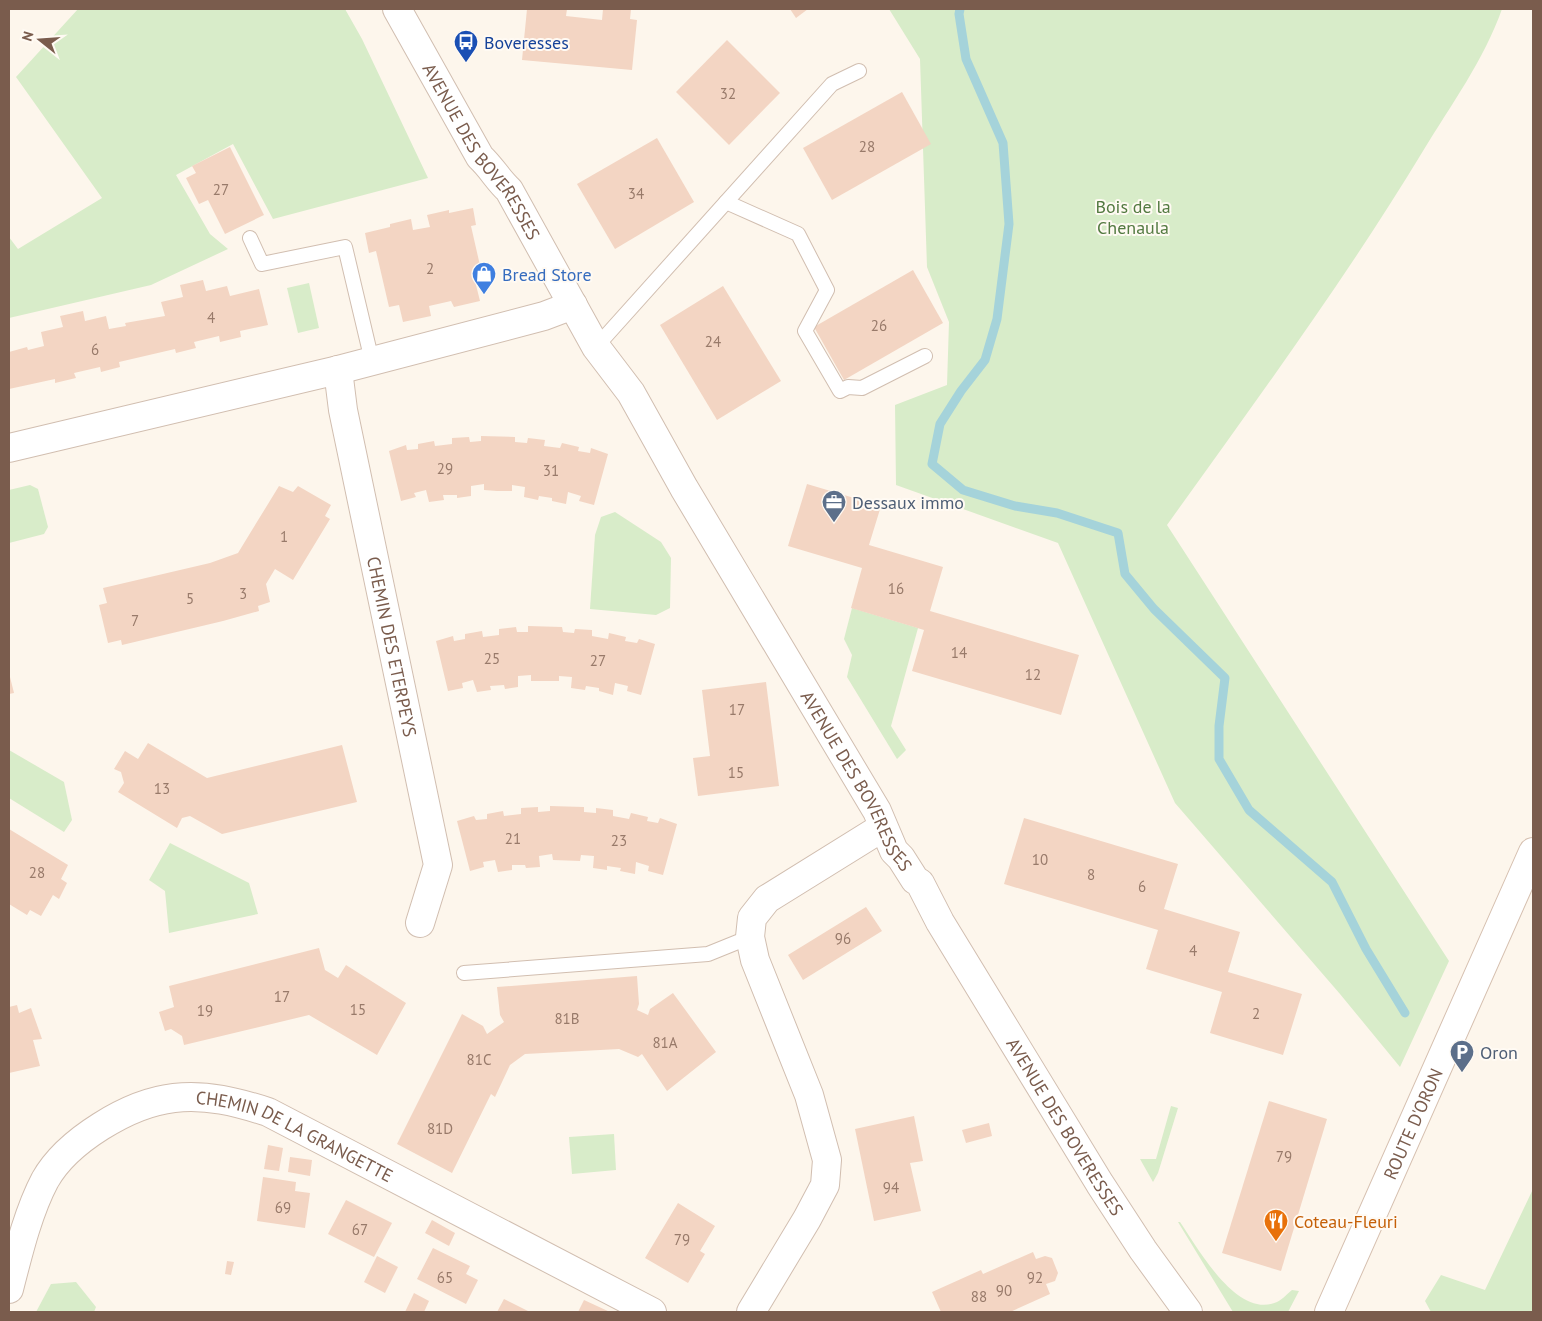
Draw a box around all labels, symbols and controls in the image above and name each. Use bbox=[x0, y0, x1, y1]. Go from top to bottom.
north arrow bbox=[15, 15, 65, 65]
text: N bbox=[18, 29, 38, 43]
bus stop icon: Boveresses bbox=[453, 29, 479, 63]
place label: Boveresses bbox=[484, 31, 569, 54]
street label: AVENUE DES BOVERESSES bbox=[418, 59, 546, 243]
house number: 32 bbox=[720, 84, 736, 103]
house number: 28 bbox=[859, 137, 875, 156]
house number: 27 bbox=[213, 180, 229, 199]
house number: 34 bbox=[628, 184, 644, 203]
park label: Bois de la Chenaula bbox=[1095, 195, 1171, 239]
house number: 2 bbox=[426, 259, 434, 278]
shop icon: Bread Store bbox=[471, 261, 497, 295]
place label: Bread Store bbox=[502, 263, 592, 286]
house number: 4 bbox=[207, 308, 215, 327]
house number: 26 bbox=[871, 316, 887, 335]
house number: 24 bbox=[705, 332, 721, 351]
house number: 6 bbox=[91, 340, 99, 359]
house number: 29 bbox=[437, 459, 453, 478]
house number: 31 bbox=[543, 461, 559, 480]
office icon: Dessaux immo bbox=[821, 489, 847, 523]
place label: Dessaux immo bbox=[852, 491, 964, 514]
house number: 1 bbox=[280, 527, 288, 546]
street label: CHEMIN DES ETERPEYS bbox=[362, 554, 422, 739]
house number: 16 bbox=[888, 579, 904, 598]
house number: 3 bbox=[239, 584, 247, 603]
house number: 5 bbox=[186, 589, 194, 608]
house number: 7 bbox=[131, 611, 139, 630]
house number: 14 bbox=[951, 643, 967, 662]
house number: 25 bbox=[484, 649, 500, 668]
house number: 27 bbox=[590, 651, 606, 670]
house number: 12 bbox=[1025, 665, 1041, 684]
street label: AVENUE DES BOVERESSES bbox=[796, 686, 918, 875]
house number: 17 bbox=[729, 700, 745, 719]
house number: 15 bbox=[728, 763, 744, 782]
house number: 13 bbox=[154, 779, 170, 798]
house number: 21 bbox=[505, 829, 521, 848]
house number: 23 bbox=[611, 831, 627, 850]
house number: 10 bbox=[1032, 850, 1048, 869]
house number: 28 bbox=[29, 863, 45, 882]
house number: 8 bbox=[1087, 865, 1095, 884]
house number: 6 bbox=[1138, 877, 1146, 896]
house number: 96 bbox=[835, 929, 851, 948]
house number: 4 bbox=[1189, 941, 1197, 960]
house number: 17 bbox=[274, 987, 290, 1006]
house number: 15 bbox=[350, 1000, 366, 1019]
house number: 19 bbox=[197, 1001, 213, 1020]
house number: 2 bbox=[1252, 1004, 1260, 1023]
house number: 81B bbox=[554, 1009, 580, 1028]
house number: 81A bbox=[652, 1033, 678, 1052]
street label: AVENUE DES BOVERESSES bbox=[1002, 1033, 1129, 1220]
parking icon: Oron bbox=[1449, 1039, 1475, 1073]
place label: Oron bbox=[1480, 1041, 1518, 1064]
house number: 81C bbox=[467, 1050, 491, 1069]
street label: ROUTE D'ORON bbox=[1378, 1064, 1447, 1183]
street label: CHEMIN DE LA GRANGETTE bbox=[195, 1085, 397, 1187]
house number: 81D bbox=[427, 1119, 453, 1138]
house number: 79 bbox=[1276, 1147, 1292, 1166]
house number: 94 bbox=[883, 1178, 899, 1197]
house number: 69 bbox=[275, 1198, 291, 1217]
restaurant icon: Coteau-Fleuri bbox=[1263, 1208, 1289, 1242]
place label: Coteau-Fleuri bbox=[1294, 1210, 1398, 1233]
house number: 67 bbox=[352, 1220, 368, 1239]
house number: 79 bbox=[674, 1230, 690, 1249]
house number: 65 bbox=[437, 1268, 453, 1287]
house number: 92 bbox=[1027, 1268, 1043, 1287]
house number: 90 bbox=[996, 1281, 1012, 1300]
house number: 88 bbox=[971, 1287, 987, 1306]

